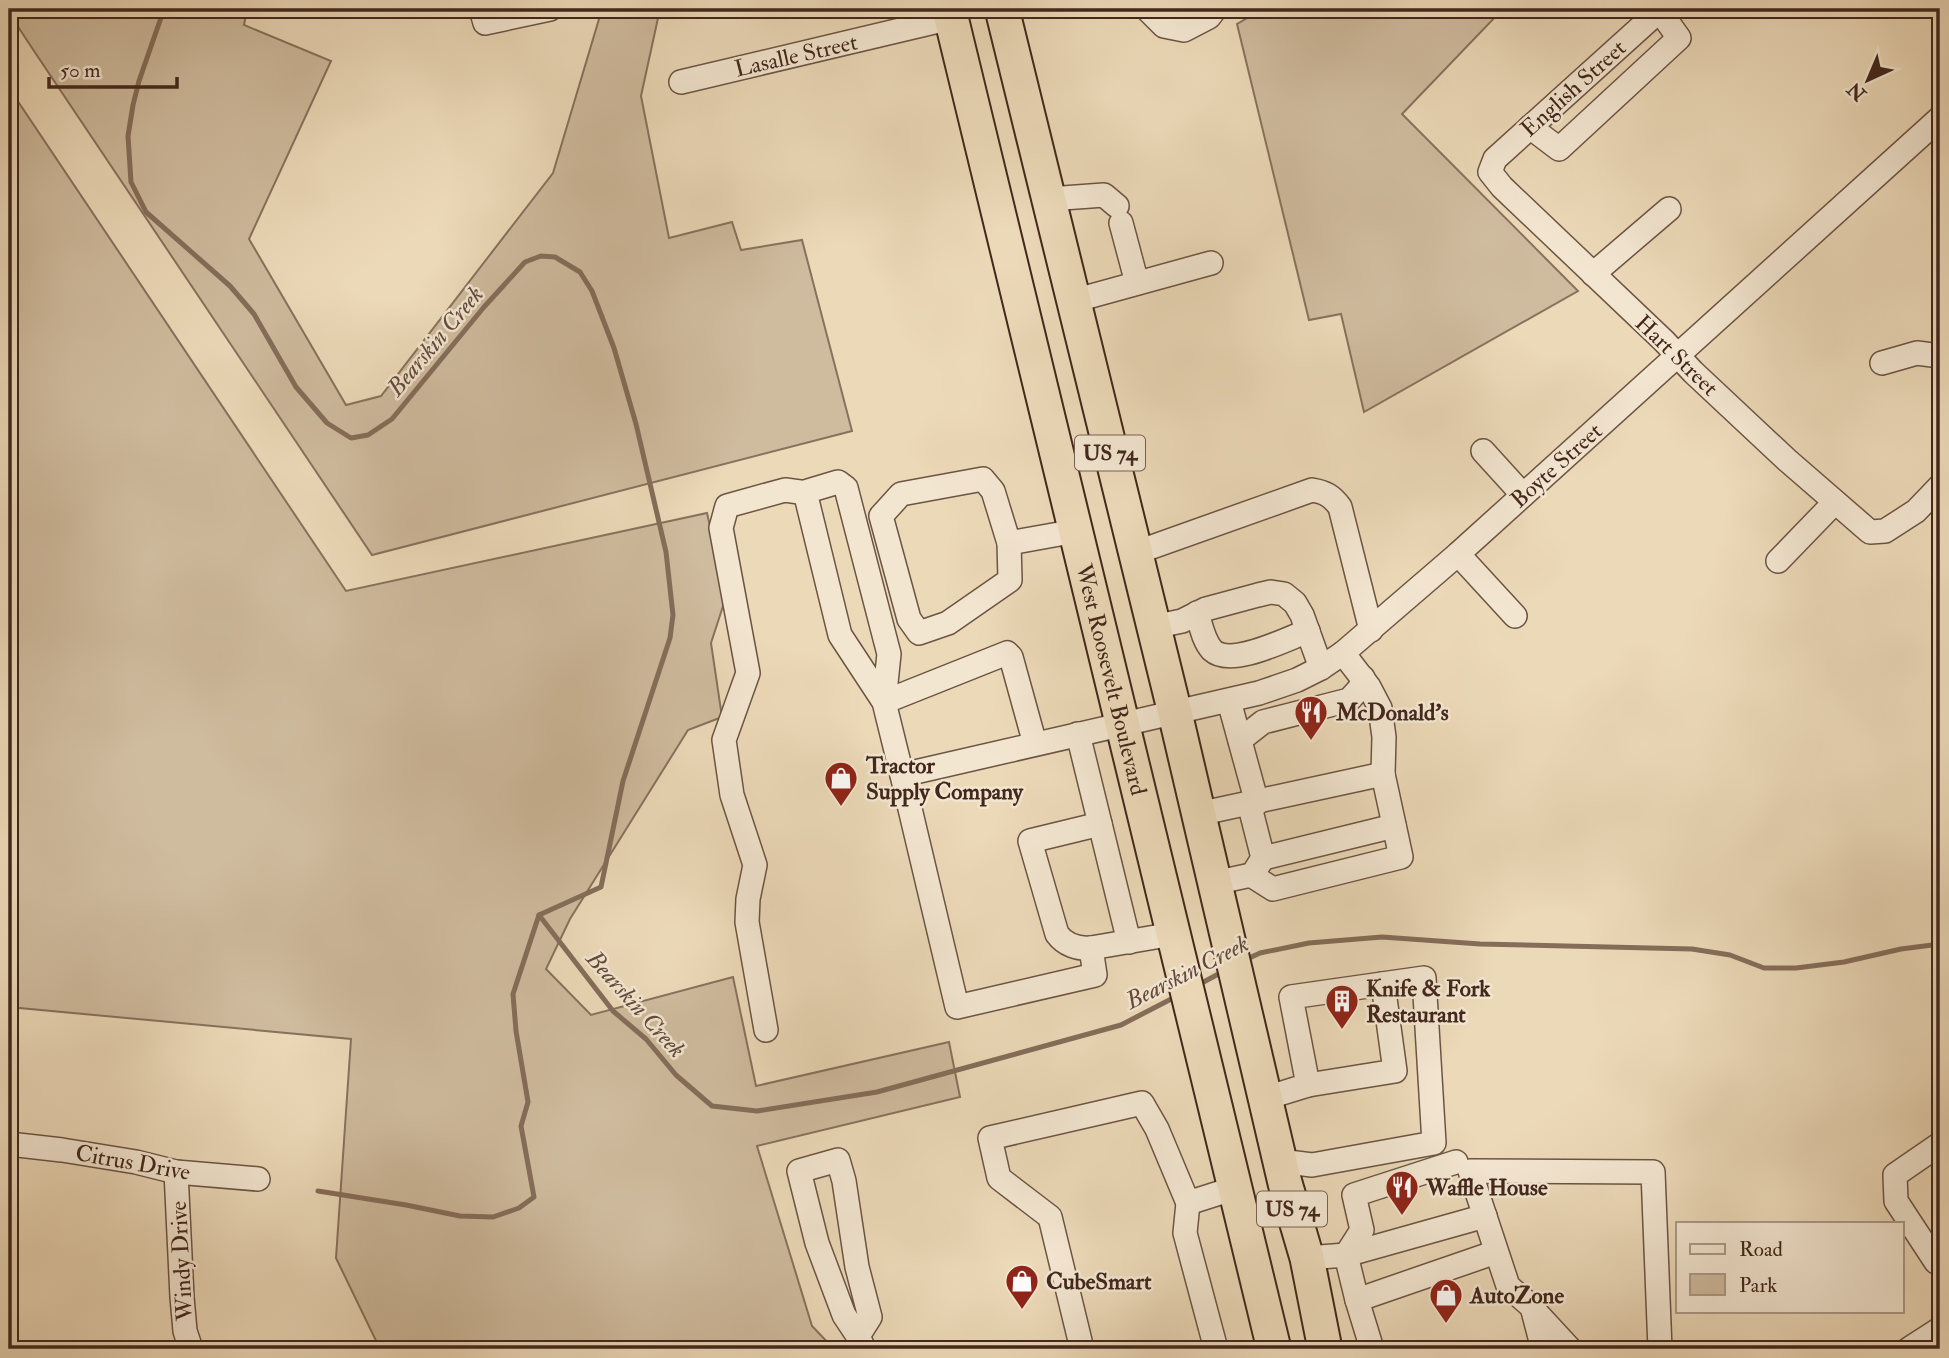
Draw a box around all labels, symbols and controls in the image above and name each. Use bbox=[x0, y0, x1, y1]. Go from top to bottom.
street label: Lasalle Street bbox=[732, 27, 860, 84]
street label: English Street bbox=[1515, 33, 1632, 143]
scale bar bbox=[49, 46, 177, 90]
north arrow bbox=[1834, 46, 1904, 116]
text: 50 m bbox=[60, 57, 101, 84]
text: N bbox=[1842, 76, 1872, 107]
water label: Bearskin Creek bbox=[380, 280, 490, 403]
street label: Hart Street bbox=[1629, 309, 1724, 402]
street label: Boyte Street bbox=[1504, 417, 1608, 514]
road number: US 74 bbox=[1075, 435, 1145, 470]
street label: West Roosevelt Boulevard bbox=[1069, 560, 1153, 798]
restaurant icon: McDonald's bbox=[1292, 693, 1330, 742]
place label: McDonald's bbox=[1335, 698, 1449, 727]
place label: Tractor Supply Company bbox=[865, 751, 1024, 807]
shop icon: Tractor Supply Company bbox=[822, 759, 860, 808]
water label: Bearskin Creek bbox=[1120, 928, 1254, 1017]
water label: Bearskin Creek bbox=[579, 943, 692, 1065]
place label: Knife & Fork Restaurant bbox=[1366, 974, 1491, 1029]
building icon: Knife & Fork Restaurant bbox=[1323, 982, 1361, 1031]
street label: Citrus Drive bbox=[73, 1138, 193, 1187]
restaurant icon: Waffle House bbox=[1383, 1168, 1421, 1217]
place label: Waffle House bbox=[1425, 1173, 1548, 1202]
road number: US 74 bbox=[1257, 1192, 1327, 1226]
street label: Windy Drive bbox=[164, 1200, 199, 1323]
legend bbox=[1676, 1222, 1904, 1312]
text: Road bbox=[1739, 1236, 1784, 1263]
shop icon: CubeSmart bbox=[1003, 1262, 1041, 1311]
place label: CubeSmart bbox=[1046, 1267, 1152, 1296]
text: Park bbox=[1739, 1272, 1777, 1299]
shop icon: AutoZone bbox=[1427, 1276, 1465, 1325]
place label: AutoZone bbox=[1469, 1281, 1564, 1310]

